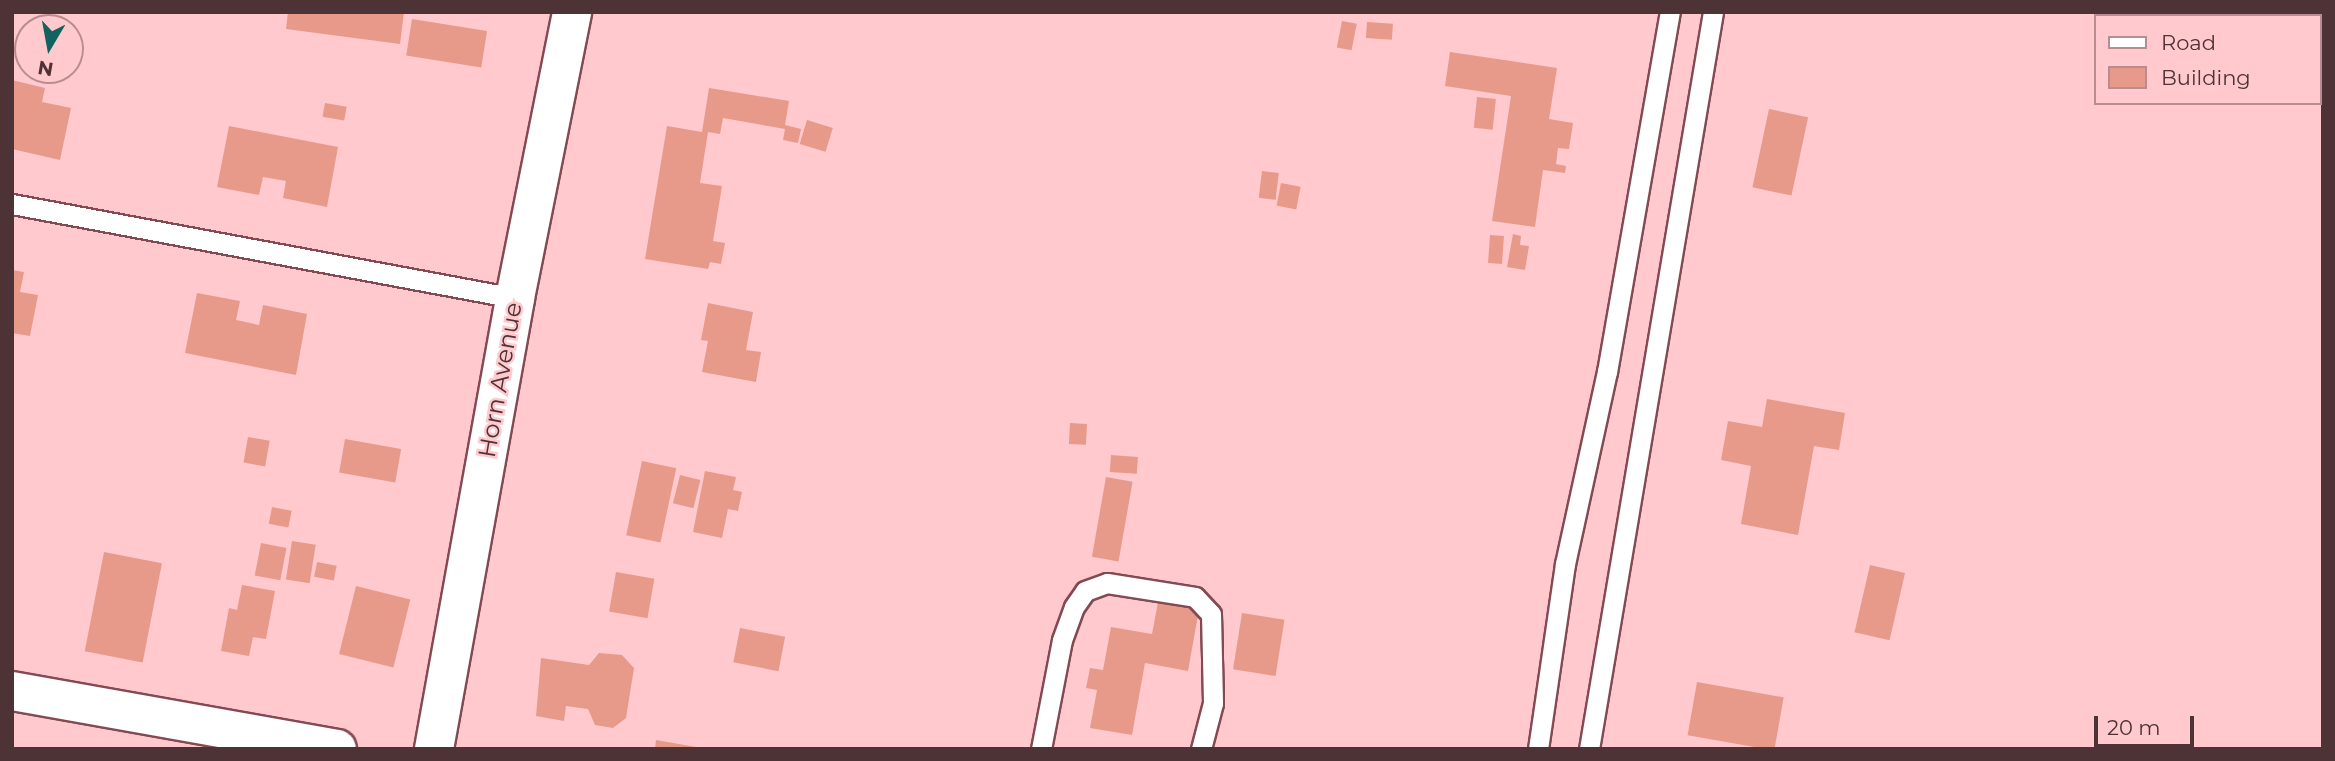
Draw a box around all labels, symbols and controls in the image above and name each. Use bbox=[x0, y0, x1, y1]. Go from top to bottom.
north arrow bbox=[14, 14, 84, 84]
legend bbox=[2094, 14, 2321, 105]
text: Road bbox=[2161, 30, 2216, 55]
text: N bbox=[36, 56, 55, 81]
text: Building bbox=[2161, 65, 2251, 90]
street label: Horn Avenue bbox=[472, 300, 528, 460]
scale bar bbox=[2097, 702, 2197, 746]
text: 20 m bbox=[2107, 715, 2161, 740]

